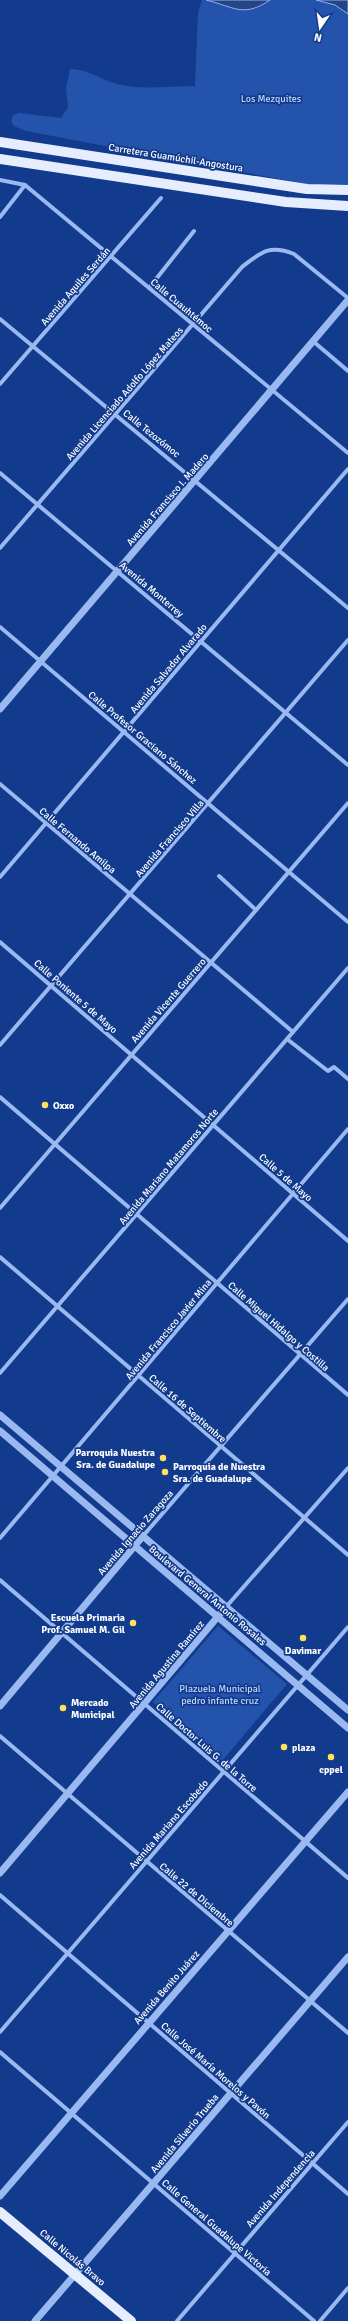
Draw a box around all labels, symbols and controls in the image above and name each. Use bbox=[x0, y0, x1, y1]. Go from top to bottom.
north arrow bbox=[300, 8, 340, 48]
text: N bbox=[313, 30, 323, 44]
park label: Los Mezquites bbox=[241, 93, 302, 105]
street label: Carretera Guamúchil-Angostura bbox=[108, 141, 244, 175]
street label: Avenida Aquiles Serdán bbox=[38, 245, 113, 328]
street label: Calle Cuauhtémoc bbox=[148, 276, 215, 335]
street label: Avenida Licenciado Adolfo López Mateos bbox=[64, 324, 186, 463]
street label: Calle Tezozómoc bbox=[120, 407, 182, 461]
street label: Avenida Francisco I. Madero bbox=[124, 451, 211, 549]
street label: Avenida Monterrey bbox=[117, 559, 186, 620]
street label: Avenida Salvador Alvarado bbox=[128, 621, 210, 716]
street label: Calle Profesor Graciano Sánchez bbox=[86, 689, 199, 787]
street label: Avenida Francisco Villa bbox=[133, 798, 207, 880]
street label: Calle Fernando Amilpa bbox=[37, 805, 118, 876]
street label: Avenida Vicente Guerrero bbox=[129, 956, 209, 1045]
street label: Calle Poniente 5 de Mayo bbox=[31, 957, 120, 1036]
marker: Oxxo bbox=[40, 1100, 50, 1110]
place label: Oxxo bbox=[53, 1100, 74, 1112]
street label: Avenida Mariano Matamoros Norte bbox=[117, 1106, 221, 1227]
street label: Calle 5 de Mayo bbox=[256, 1151, 314, 1204]
street label: Avenida Francisco Javier Mina bbox=[123, 1277, 214, 1382]
street label: Calle Miguel Hidalgo y Costilla bbox=[225, 1279, 332, 1374]
street label: Calle 16 de Septiembre bbox=[146, 1372, 228, 1446]
place label: Parroquia Nuestra Sra. de Guadalupe bbox=[75, 1447, 155, 1471]
marker: Parroquia Nuestra Sra. de Guadalupe bbox=[158, 1453, 168, 1463]
place label: Parroquia de Nuestra Sra. de Guadalupe bbox=[173, 1461, 265, 1485]
marker: Parroquia de Nuestra Sra. de Guadalupe bbox=[160, 1467, 170, 1477]
street label: Avenida Ignacio Zaragoza bbox=[96, 1488, 176, 1578]
street label: Boulevard General Antonio Rosales bbox=[146, 1543, 269, 1649]
place label: Escuela Primaria Prof. Samuel M. Gil bbox=[41, 1612, 125, 1636]
street label: Avenida Agustina Ramírez bbox=[127, 1618, 207, 1711]
marker: Escuela Primaria Prof. Samuel M. Gil bbox=[128, 1618, 138, 1628]
marker: Davimar bbox=[298, 1633, 308, 1643]
place label: Davimar bbox=[285, 1645, 321, 1657]
park label: Plazuela Municipal pedro infante cruz bbox=[179, 1683, 261, 1707]
place label: Mercado Municipal bbox=[71, 1697, 115, 1721]
street label: Calle Doctor Luis G. de la Torre bbox=[153, 1701, 259, 1795]
marker: Mercado Municipal bbox=[58, 1703, 68, 1713]
marker: plaza bbox=[279, 1742, 289, 1752]
place label: plaza bbox=[292, 1742, 315, 1754]
marker: cppel bbox=[326, 1752, 336, 1762]
place label: cppel bbox=[319, 1764, 343, 1776]
street label: Avenida Mariano Escobedo bbox=[127, 1778, 211, 1872]
street label: Calle 22 de Diciembre bbox=[157, 1860, 236, 1929]
street label: Avenida Benito Juárez bbox=[131, 1948, 202, 2027]
street label: Calle José María Morelos y Pavón bbox=[158, 2020, 272, 2121]
street label: Avenida Silverio Trueba bbox=[148, 2092, 221, 2176]
street label: Avenida Independencia bbox=[244, 2147, 318, 2230]
street label: Calle General Guadalupe Victoria bbox=[159, 2177, 274, 2279]
street label: Calle Nicolás Bravo bbox=[37, 2227, 108, 2289]

